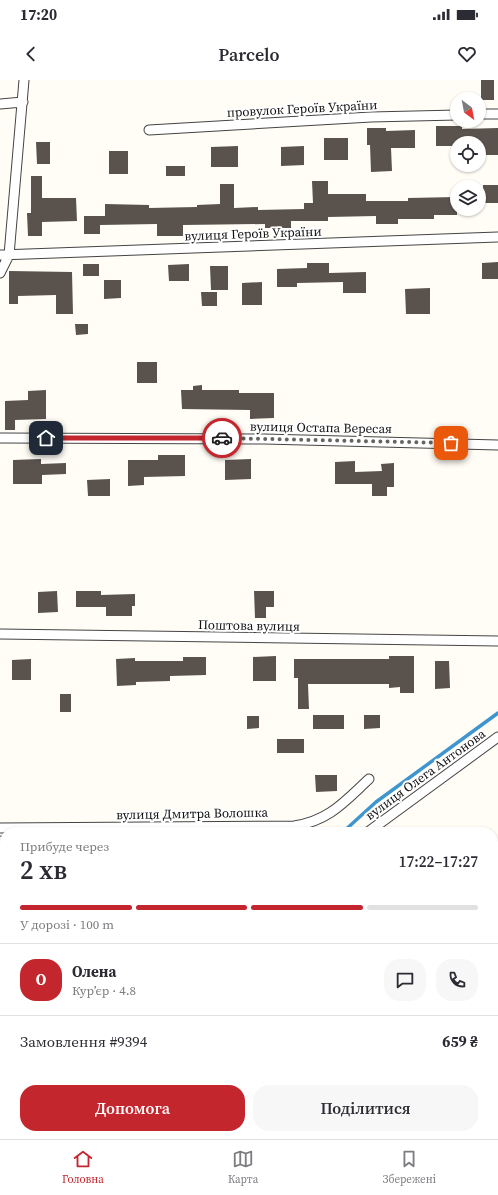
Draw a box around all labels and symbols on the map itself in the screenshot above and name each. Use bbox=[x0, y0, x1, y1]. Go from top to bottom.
north arrow bbox=[450, 92, 486, 128]
street label: провулок Героїв України bbox=[226, 96, 378, 121]
street label: вулиця Героїв України bbox=[184, 223, 322, 244]
courier bbox=[202, 418, 242, 458]
street label: вулиця Остапа Вересая bbox=[250, 418, 392, 437]
pin bbox=[29, 421, 63, 455]
pin bbox=[434, 426, 468, 460]
street label: Поштова вулиця bbox=[198, 616, 300, 635]
street label: вулиця Олега Антонова bbox=[362, 725, 489, 824]
street label: вулиця Дмитра Волошка bbox=[116, 804, 268, 823]

